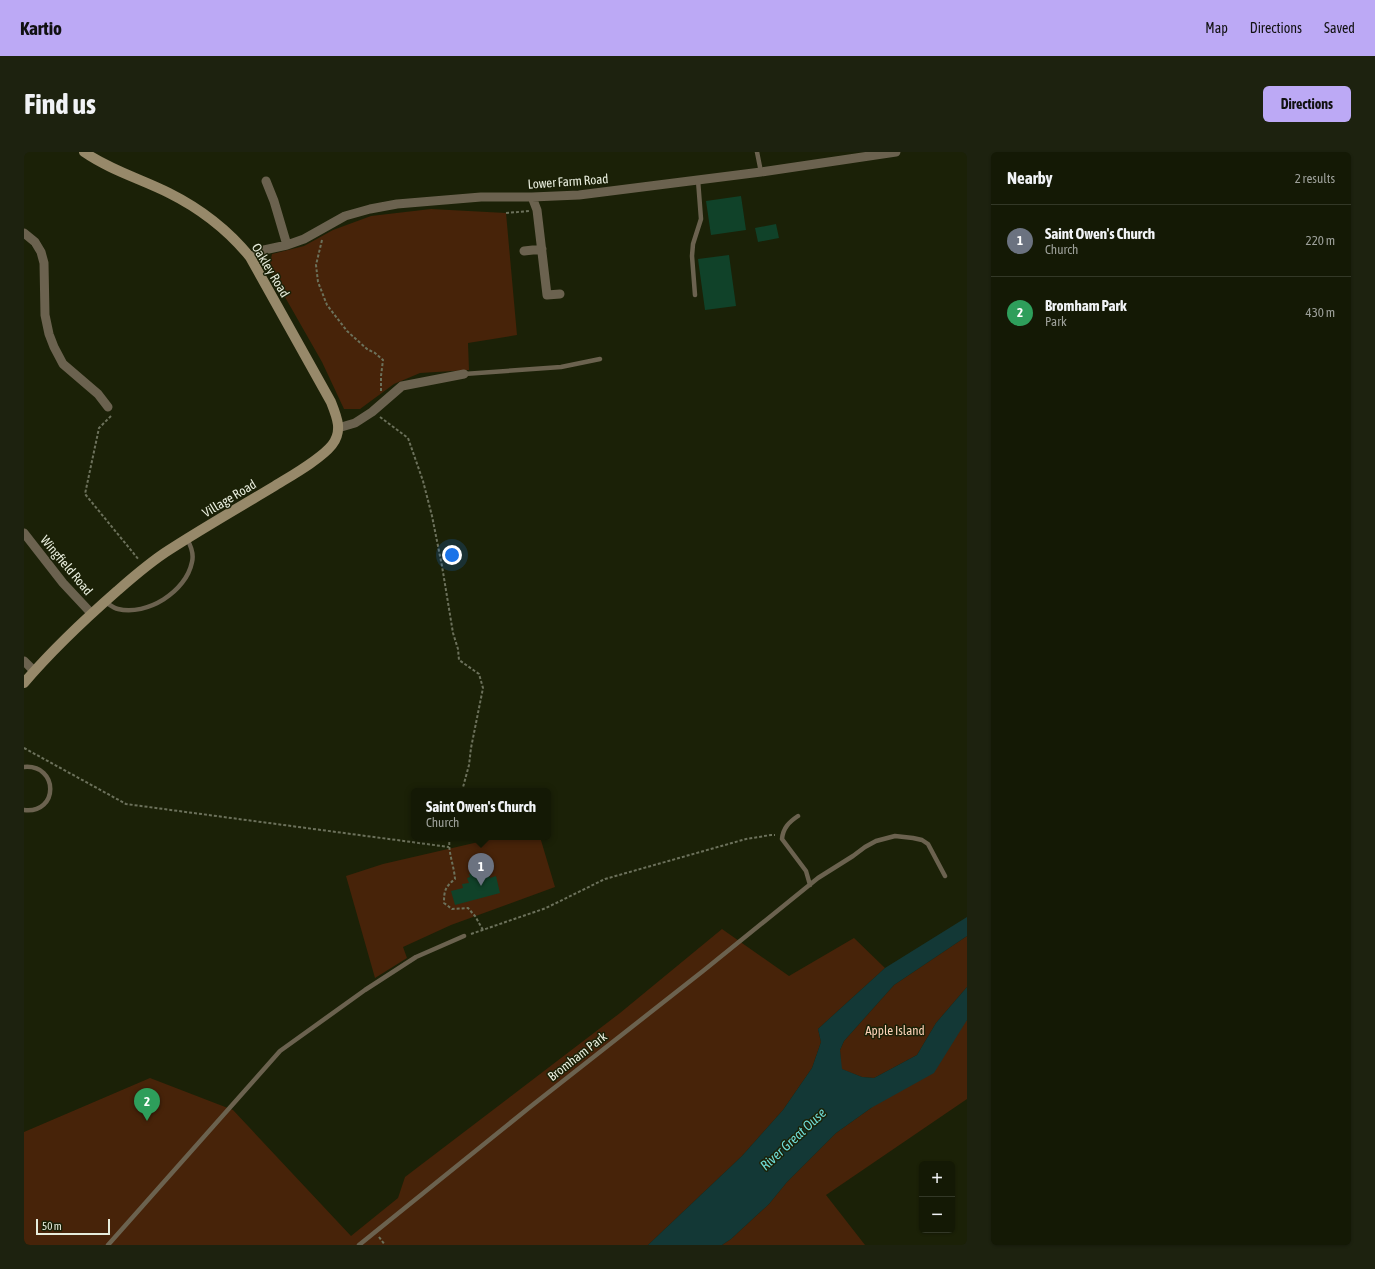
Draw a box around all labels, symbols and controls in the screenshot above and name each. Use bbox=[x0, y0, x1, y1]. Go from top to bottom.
text: Kartio bbox=[20, 17, 62, 39]
text: Map bbox=[1205, 20, 1228, 36]
text: Directions bbox=[1250, 20, 1302, 36]
text: Saved bbox=[1324, 20, 1355, 36]
button: Directions bbox=[1263, 86, 1351, 122]
text: Find us bbox=[24, 88, 96, 120]
text: Nearby bbox=[1007, 168, 1053, 188]
street label: Lower Farm Road bbox=[527, 171, 609, 192]
text: 2 results bbox=[1295, 171, 1335, 186]
text: Saint Owen's Church bbox=[1045, 225, 1155, 242]
text: 1 bbox=[1017, 233, 1023, 248]
text: 220 m bbox=[1306, 233, 1335, 248]
street label: Oakley Road bbox=[249, 241, 293, 300]
text: Church bbox=[1045, 242, 1078, 257]
text: Bromham Park bbox=[1045, 297, 1127, 314]
text: 2 bbox=[1017, 305, 1023, 320]
text: 430 m bbox=[1306, 305, 1335, 320]
text: Park bbox=[1045, 314, 1067, 329]
street label: Village Road bbox=[200, 477, 259, 520]
street label: Wingfield Road bbox=[37, 533, 96, 598]
your location bbox=[442, 545, 462, 565]
popup bbox=[411, 788, 551, 840]
text: Saint Owen's Church bbox=[426, 798, 536, 815]
text: Church bbox=[426, 815, 459, 830]
pin: 1 bbox=[468, 853, 494, 886]
park label: Apple Island bbox=[865, 1023, 925, 1038]
street label: Bromham Park bbox=[545, 1029, 610, 1084]
pin: 2 bbox=[134, 1088, 160, 1121]
water label: River Great Ouse bbox=[757, 1104, 829, 1174]
map controls bbox=[919, 1161, 955, 1233]
button: + bbox=[919, 1161, 955, 1197]
button: − bbox=[919, 1197, 955, 1233]
scale bar bbox=[36, 1217, 110, 1236]
text: 50 m bbox=[42, 1220, 62, 1232]

